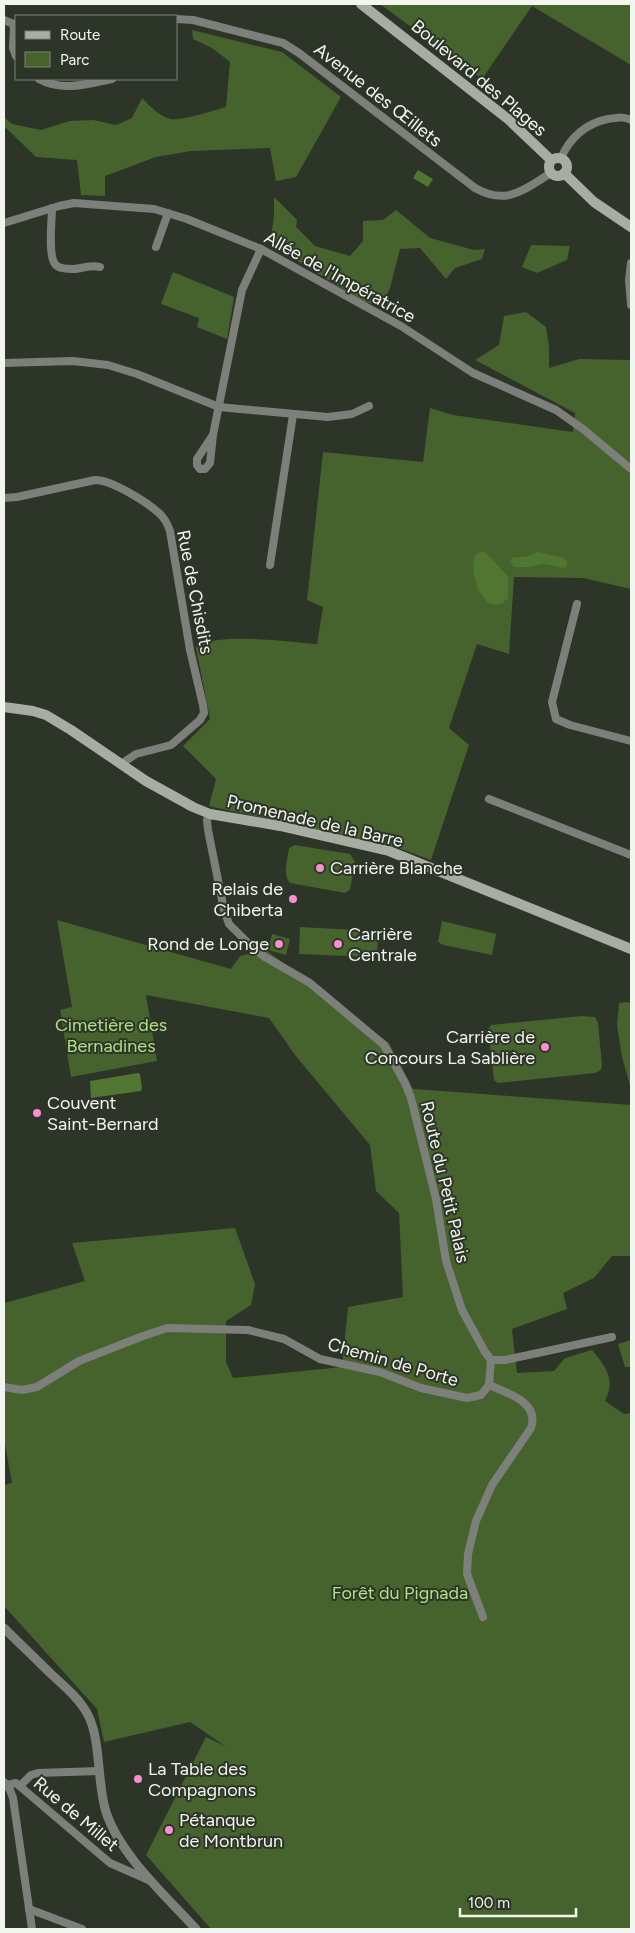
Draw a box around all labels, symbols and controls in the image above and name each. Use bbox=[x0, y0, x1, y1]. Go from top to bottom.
legend bbox=[15, 15, 178, 80]
street label: Boulevard des Plages bbox=[407, 15, 551, 141]
text: Route bbox=[60, 26, 100, 44]
street label: Avenue des Œillets bbox=[310, 38, 446, 152]
text: Parc bbox=[60, 51, 89, 69]
street label: Allée de l'Impératrice bbox=[261, 226, 419, 328]
street label: Rue de Chisdits bbox=[172, 528, 218, 656]
street label: Promenade de la Barre bbox=[225, 790, 406, 852]
place label: Carrière Blanche bbox=[330, 857, 463, 879]
marker: Carrière Blanche bbox=[314, 862, 326, 874]
place label: Relais de Chiberta bbox=[211, 878, 283, 921]
marker: Relais de Chiberta bbox=[287, 893, 299, 905]
place label: Carrière Centrale bbox=[348, 923, 417, 966]
place label: Rond de Longe bbox=[147, 933, 269, 955]
marker: Rond de Longe bbox=[273, 938, 285, 950]
marker: Carrière Centrale bbox=[332, 938, 344, 950]
park label: Cimetière des Bernadines bbox=[55, 1014, 167, 1057]
place label: Carrière de Concours La Sablière bbox=[365, 1026, 535, 1069]
marker: Carrière de Concours La Sablière bbox=[539, 1041, 551, 1053]
place label: Couvent Saint-Bernard bbox=[47, 1092, 159, 1135]
street label: Route du Petit Palais bbox=[416, 1099, 474, 1265]
marker: Couvent Saint-Bernard bbox=[31, 1107, 43, 1119]
street label: Chemin de Porte bbox=[325, 1333, 461, 1391]
park label: Forêt du Pignada bbox=[332, 1582, 468, 1604]
place label: La Table des Compagnons bbox=[148, 1758, 256, 1801]
street label: Rue de Millet bbox=[29, 1772, 123, 1856]
marker: La Table des Compagnons bbox=[132, 1773, 144, 1785]
place label: Pétanque de Montbrun bbox=[179, 1809, 283, 1852]
marker: Pétanque de Montbrun bbox=[163, 1824, 175, 1836]
scale bar bbox=[460, 1886, 576, 1918]
text: 100 m bbox=[468, 1894, 510, 1912]

